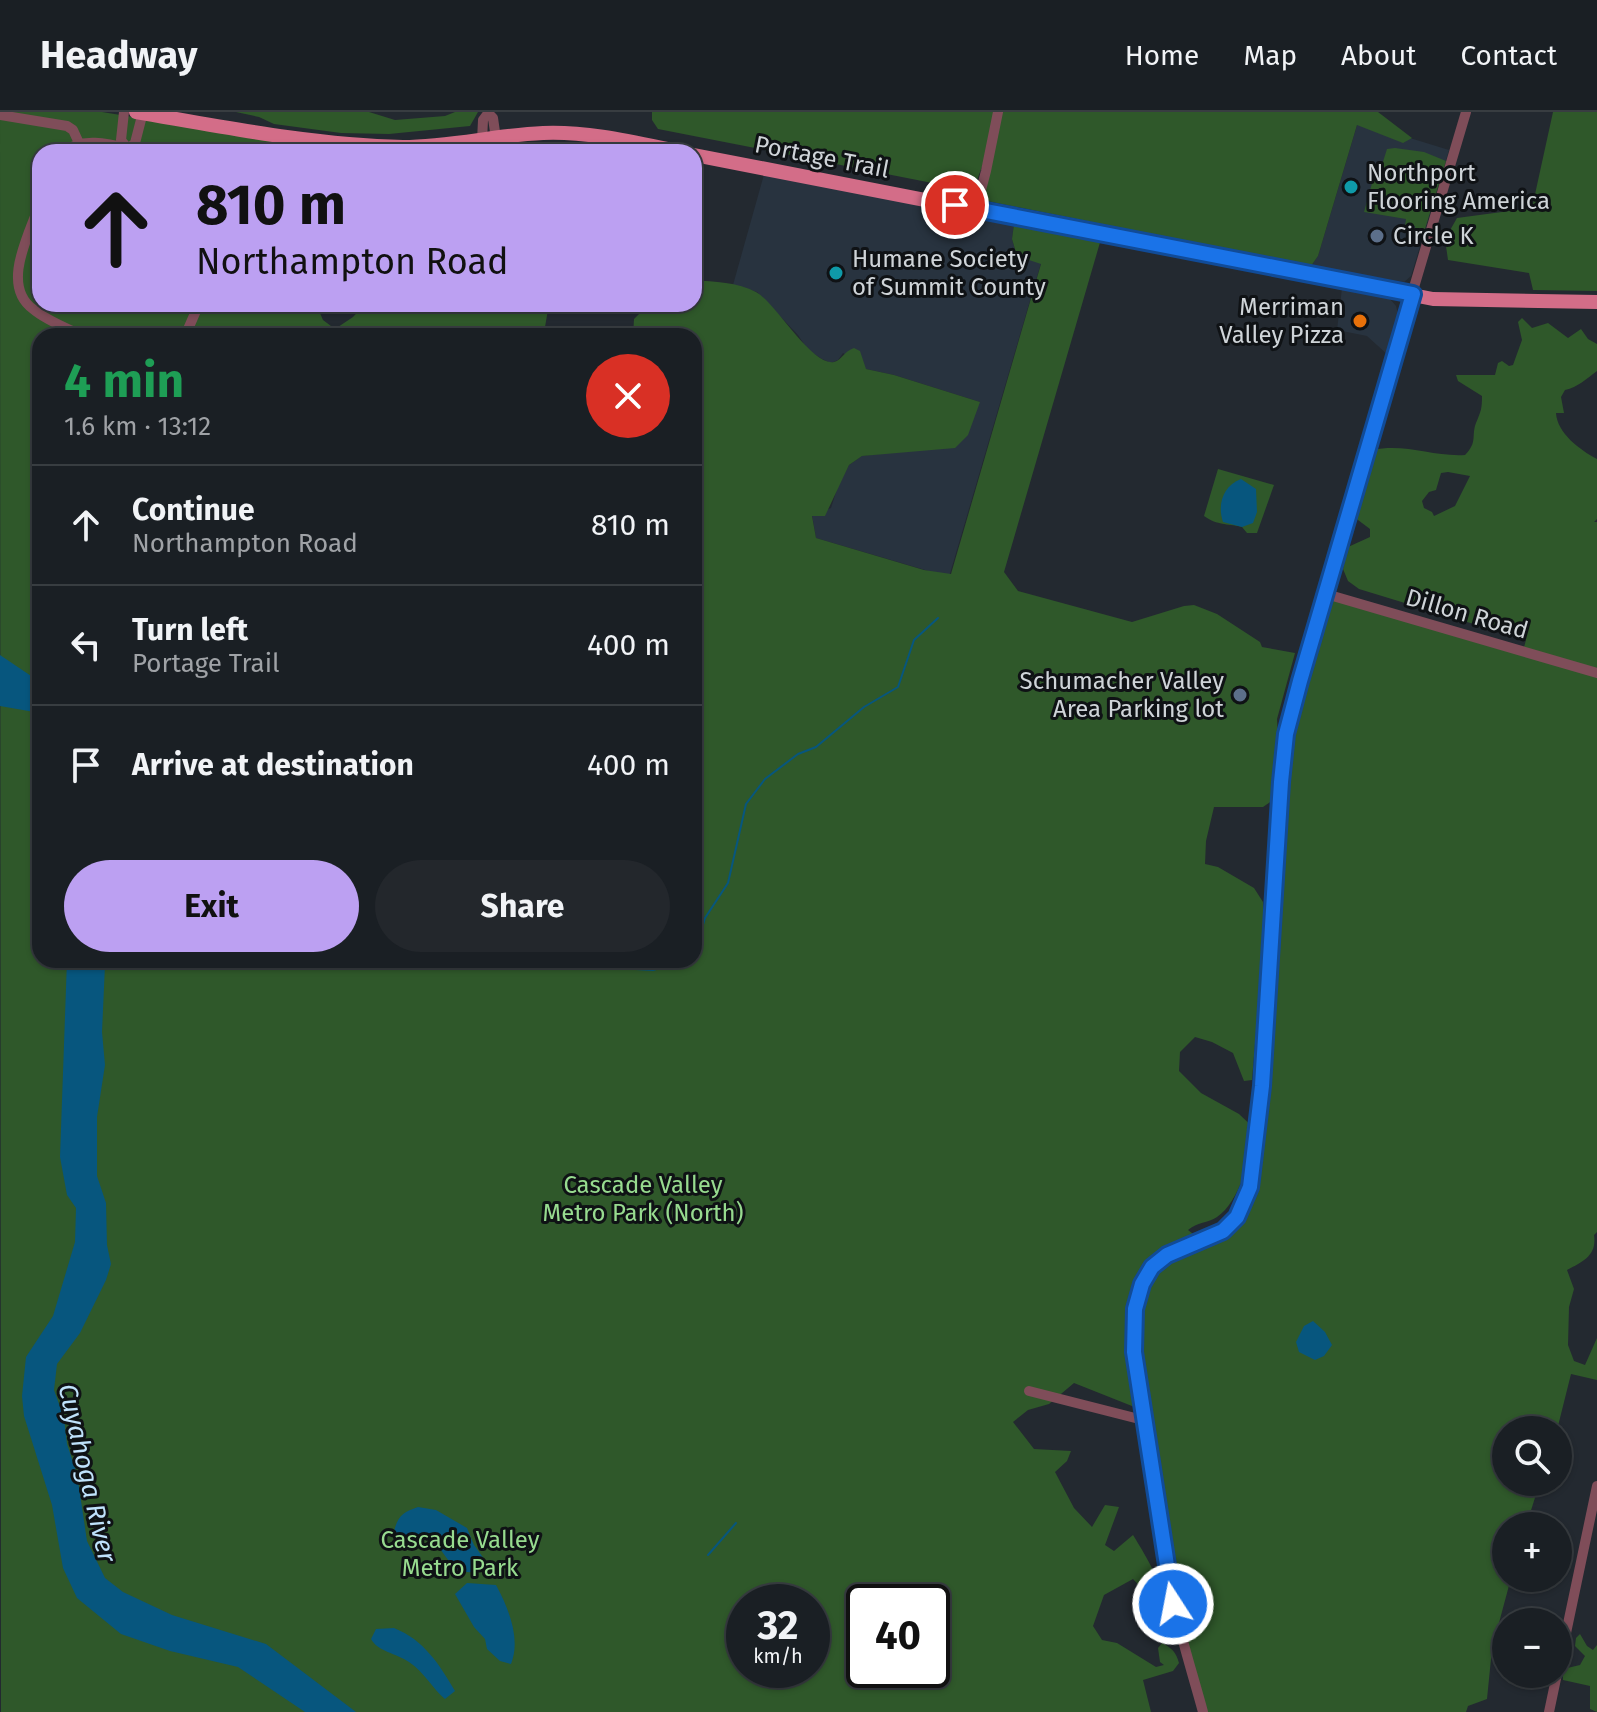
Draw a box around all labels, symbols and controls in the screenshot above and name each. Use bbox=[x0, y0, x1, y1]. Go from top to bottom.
text: Headway bbox=[40, 32, 197, 78]
text: Home bbox=[1125, 39, 1199, 72]
text: Map bbox=[1243, 39, 1297, 72]
text: About bbox=[1341, 39, 1416, 72]
text: Contact bbox=[1460, 39, 1557, 72]
street label: Portage Trail bbox=[752, 130, 892, 184]
place label: Northport Flooring America bbox=[1367, 159, 1550, 215]
pin bbox=[921, 171, 989, 239]
text: 810 m bbox=[196, 172, 346, 239]
icon: ahead bbox=[64, 176, 168, 280]
marker: Northport Flooring America bbox=[1342, 178, 1360, 196]
icon: arrive bbox=[933, 183, 977, 227]
place label: Circle K bbox=[1393, 222, 1475, 250]
marker: Circle K bbox=[1368, 227, 1386, 245]
text: Northampton Road bbox=[196, 240, 509, 284]
place label: Humane Society of Summit County bbox=[852, 245, 1046, 301]
marker: Humane Society of Summit County bbox=[827, 264, 845, 282]
place label: Merriman Valley Pizza bbox=[1219, 293, 1344, 349]
marker: Merriman Valley Pizza bbox=[1351, 312, 1369, 330]
text: 4 min bbox=[64, 352, 184, 410]
button: close bbox=[586, 354, 670, 438]
text: 1.6 km · 13:12 bbox=[64, 411, 211, 442]
text: Continue bbox=[132, 492, 255, 528]
icon: ahead bbox=[64, 503, 108, 547]
text: 810 m bbox=[591, 507, 670, 543]
text: Northampton Road bbox=[132, 528, 358, 559]
street label: Dillon Road bbox=[1403, 583, 1531, 645]
text: Turn left bbox=[132, 612, 248, 648]
icon: left bbox=[64, 623, 108, 667]
text: 400 m bbox=[587, 627, 670, 663]
text: Portage Trail bbox=[132, 648, 280, 679]
place label: Schumacher Valley Area Parking lot bbox=[1020, 667, 1224, 723]
marker: Schumacher Valley Area Parking lot bbox=[1231, 686, 1249, 704]
icon: arrive bbox=[64, 743, 108, 787]
text: Arrive at destination bbox=[132, 747, 414, 783]
text: 400 m bbox=[587, 747, 670, 783]
button: Exit bbox=[64, 860, 359, 952]
button: Share bbox=[375, 860, 670, 952]
park label: Cascade Valley Metro Park (North) bbox=[543, 1171, 743, 1227]
water label: Cuyahoga River bbox=[51, 1381, 123, 1566]
map controls bbox=[1492, 1416, 1572, 1688]
button: search bbox=[1492, 1416, 1572, 1496]
button: + bbox=[1492, 1512, 1572, 1592]
park label: Cascade Valley Metro Park bbox=[380, 1526, 540, 1582]
position arrow bbox=[1131, 1562, 1215, 1646]
speed limit sign: 40 bbox=[846, 1584, 950, 1688]
text: 32 bbox=[757, 1602, 799, 1650]
button: − bbox=[1492, 1608, 1572, 1688]
text: km/h bbox=[753, 1644, 803, 1668]

